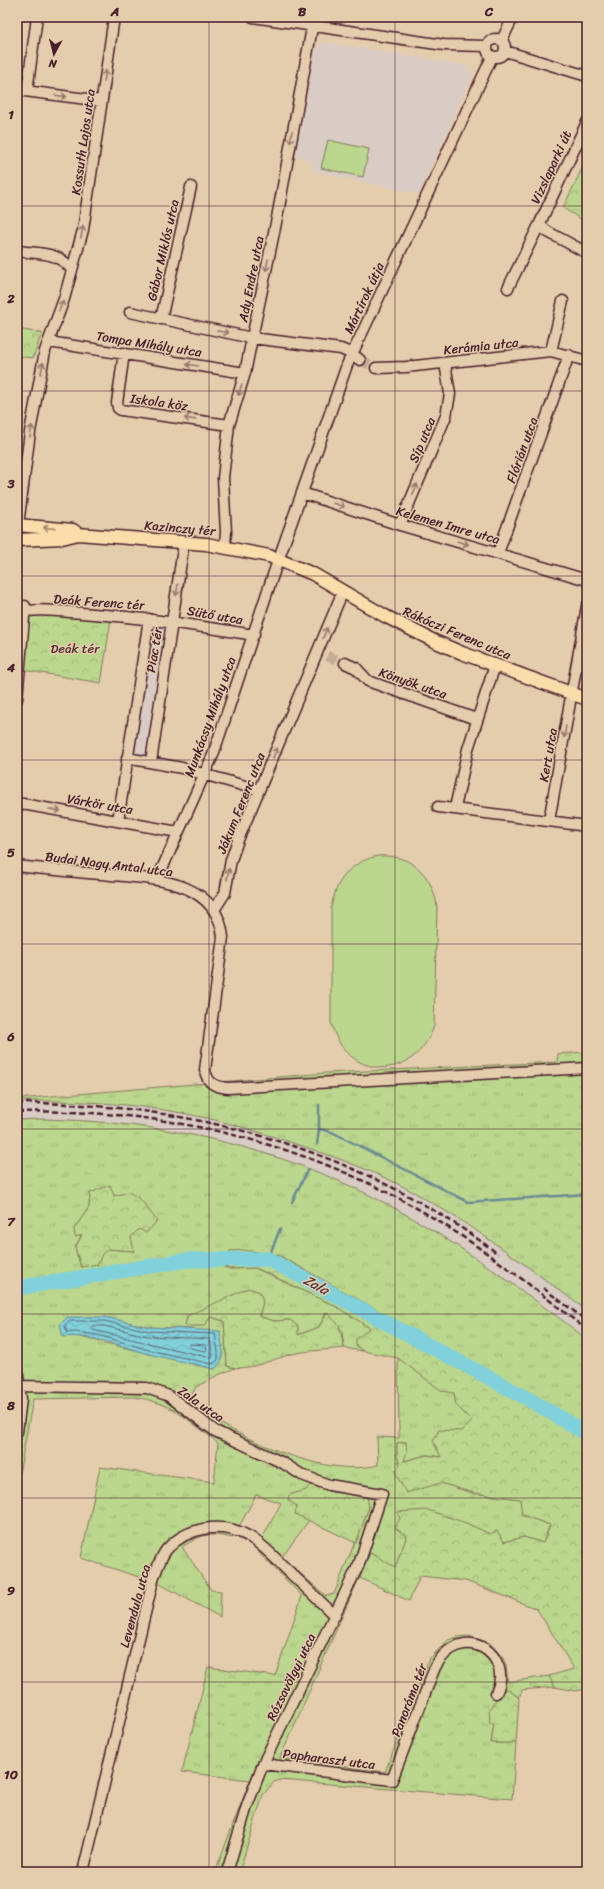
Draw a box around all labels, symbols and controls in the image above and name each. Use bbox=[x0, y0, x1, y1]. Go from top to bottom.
text: A bbox=[110, 0, 119, 23]
text: B bbox=[298, 0, 307, 23]
text: C bbox=[484, 0, 494, 23]
north arrow bbox=[34, 34, 74, 74]
text: N bbox=[48, 53, 59, 73]
one-way arrow bbox=[101, 70, 109, 83]
street label: Kossuth Lajos utca bbox=[64, 87, 102, 196]
one-way arrow bbox=[54, 92, 67, 100]
text: 1 bbox=[8, 103, 14, 126]
street label: Vizslaparki út bbox=[524, 126, 578, 208]
one-way arrow bbox=[287, 130, 295, 143]
street label: Gábor Miklós utca bbox=[140, 196, 186, 303]
one-way arrow bbox=[78, 226, 86, 239]
street label: Ady Endre utca bbox=[231, 234, 271, 325]
one-way arrow bbox=[263, 258, 271, 271]
street label: Mártírok útja bbox=[337, 258, 391, 338]
text: 2 bbox=[6, 287, 15, 310]
one-way arrow bbox=[58, 300, 66, 312]
street label: Tompa Mihály utca bbox=[95, 324, 204, 364]
one-way arrow bbox=[216, 328, 229, 336]
street label: Kerámia utca bbox=[442, 331, 520, 361]
one-way arrow bbox=[186, 360, 199, 368]
one-way arrow bbox=[38, 362, 46, 375]
one-way arrow bbox=[236, 383, 243, 396]
street label: Iskola köz bbox=[128, 386, 190, 418]
street label: Síp utca bbox=[402, 413, 442, 466]
street label: Flórián utca bbox=[499, 413, 545, 486]
one-way arrow bbox=[184, 415, 197, 423]
one-way arrow bbox=[27, 425, 35, 438]
text: 3 bbox=[6, 472, 15, 495]
one-way arrow bbox=[412, 483, 419, 495]
street label: Kelemen Imre utca bbox=[393, 499, 503, 551]
one-way arrow bbox=[333, 501, 345, 509]
street label: Kazinczy tér bbox=[144, 513, 217, 543]
one-way arrow bbox=[43, 524, 56, 531]
one-way arrow bbox=[457, 540, 470, 547]
one-way arrow bbox=[173, 583, 181, 596]
street label: Deák Ferenc tér bbox=[53, 587, 146, 617]
street label: Sütő utca bbox=[185, 599, 245, 631]
street label: Rákóczi Ferenc utca bbox=[399, 600, 515, 666]
street label: Piac tér bbox=[139, 625, 169, 674]
one-way arrow bbox=[321, 628, 329, 640]
park label: Deák tér bbox=[51, 637, 100, 660]
street label: Munkácsy Mihály utca bbox=[177, 653, 243, 781]
text: 4 bbox=[6, 656, 16, 679]
street label: Könyök utca bbox=[376, 661, 451, 706]
one-way arrow bbox=[561, 725, 569, 738]
street label: Kert utca bbox=[532, 726, 564, 784]
one-way arrow bbox=[272, 748, 279, 760]
street label: Jákum Ferenc utca bbox=[210, 749, 272, 858]
street label: Várkör utca bbox=[65, 787, 135, 821]
one-way arrow bbox=[49, 806, 62, 814]
text: 5 bbox=[7, 841, 15, 864]
street label: Budai Nagy Antal utca bbox=[44, 845, 175, 883]
one-way arrow bbox=[225, 868, 233, 881]
text: 6 bbox=[6, 1025, 15, 1048]
text: 7 bbox=[7, 1210, 16, 1233]
water label: Zala bbox=[299, 1268, 335, 1303]
street label: Zala utca bbox=[173, 1379, 230, 1429]
text: 8 bbox=[6, 1394, 15, 1417]
street label: Levendula utca bbox=[113, 1561, 157, 1650]
text: 9 bbox=[7, 1579, 15, 1602]
street label: Rózsavölgyi utca bbox=[260, 1629, 322, 1725]
street label: Panoráma tér bbox=[384, 1659, 434, 1740]
street label: Papharaszt utca bbox=[281, 1742, 377, 1776]
text: 10 bbox=[4, 1763, 18, 1786]

